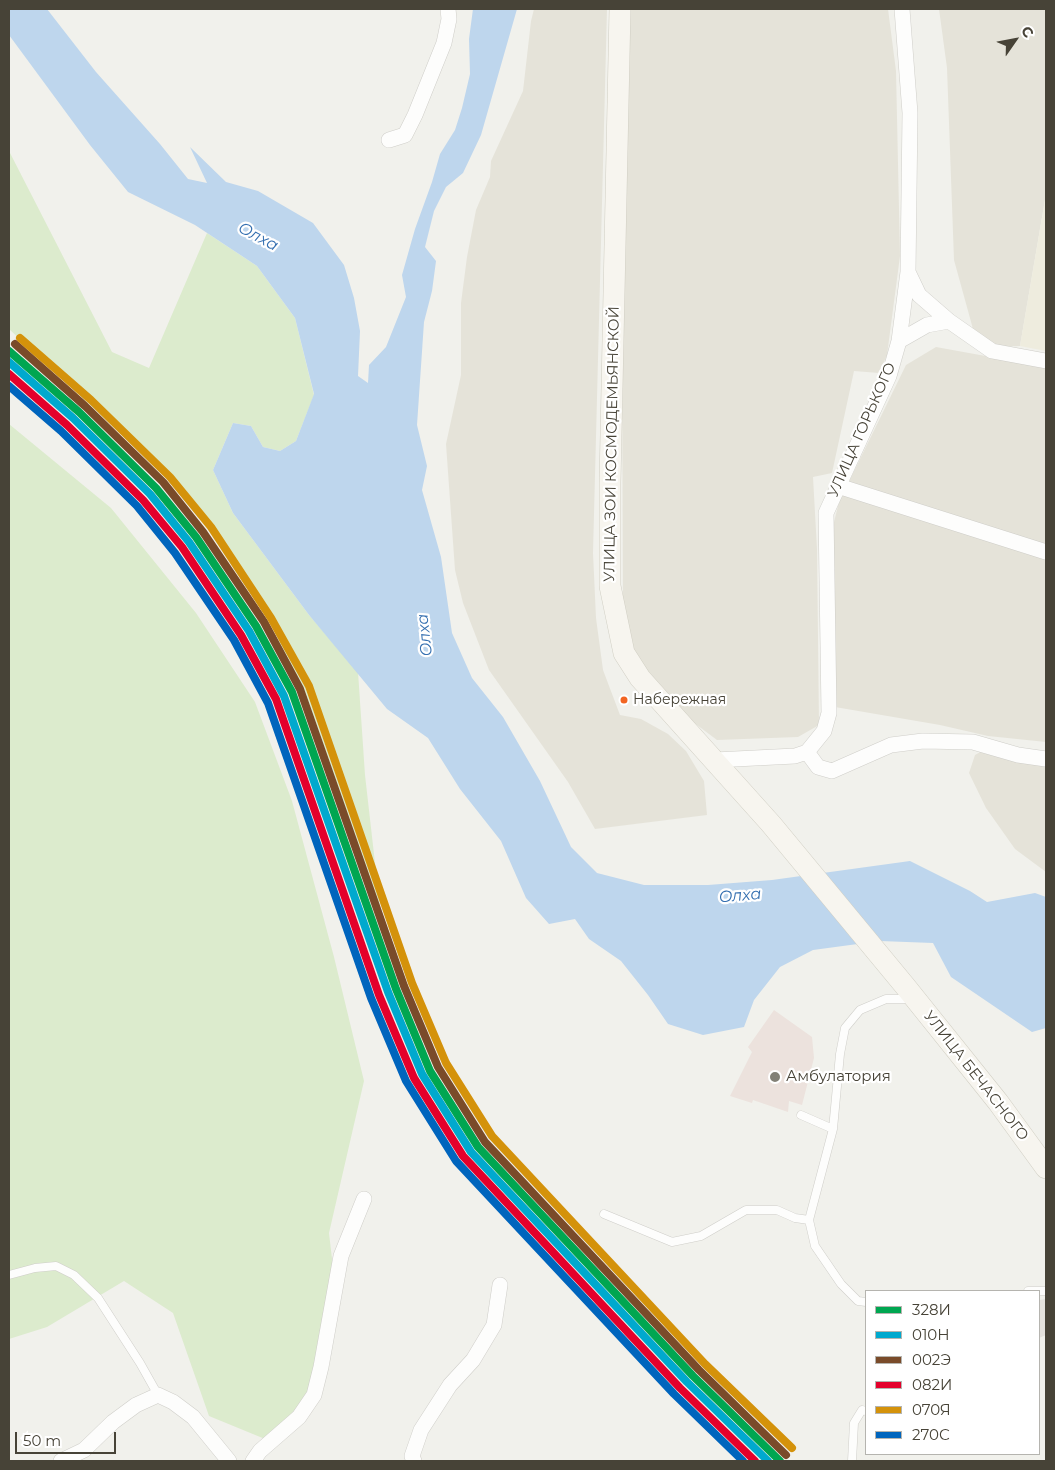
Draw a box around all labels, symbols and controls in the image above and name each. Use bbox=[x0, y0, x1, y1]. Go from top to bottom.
north arrow bbox=[990, 15, 1040, 65]
text: С bbox=[1017, 23, 1038, 41]
water label: Олха bbox=[235, 218, 281, 256]
street label: УЛИЦА ЗОИ КОСМОДЕМЬЯНСКОЙ bbox=[601, 306, 623, 582]
street label: УЛИЦА ГОРЬКОГО bbox=[824, 360, 900, 500]
water label: Олха bbox=[413, 613, 437, 657]
place label: Набережная bbox=[633, 692, 726, 708]
marker: Набережная bbox=[619, 695, 629, 705]
water label: Олха bbox=[718, 885, 762, 907]
street label: УЛИЦА БЕЧАСНОГО bbox=[920, 1008, 1032, 1144]
place label: Амбулатория bbox=[786, 1068, 891, 1086]
marker: Амбулатория bbox=[768, 1070, 782, 1084]
legend bbox=[865, 1290, 1040, 1455]
text: 328И bbox=[912, 1300, 951, 1319]
text: 010Н bbox=[912, 1325, 950, 1344]
text: 002Э bbox=[912, 1350, 951, 1369]
text: 082И bbox=[912, 1375, 952, 1394]
text: 070Я bbox=[912, 1400, 951, 1419]
scale bar bbox=[18, 1422, 119, 1454]
text: 270С bbox=[912, 1425, 950, 1444]
text: 50 m bbox=[23, 1431, 61, 1450]

